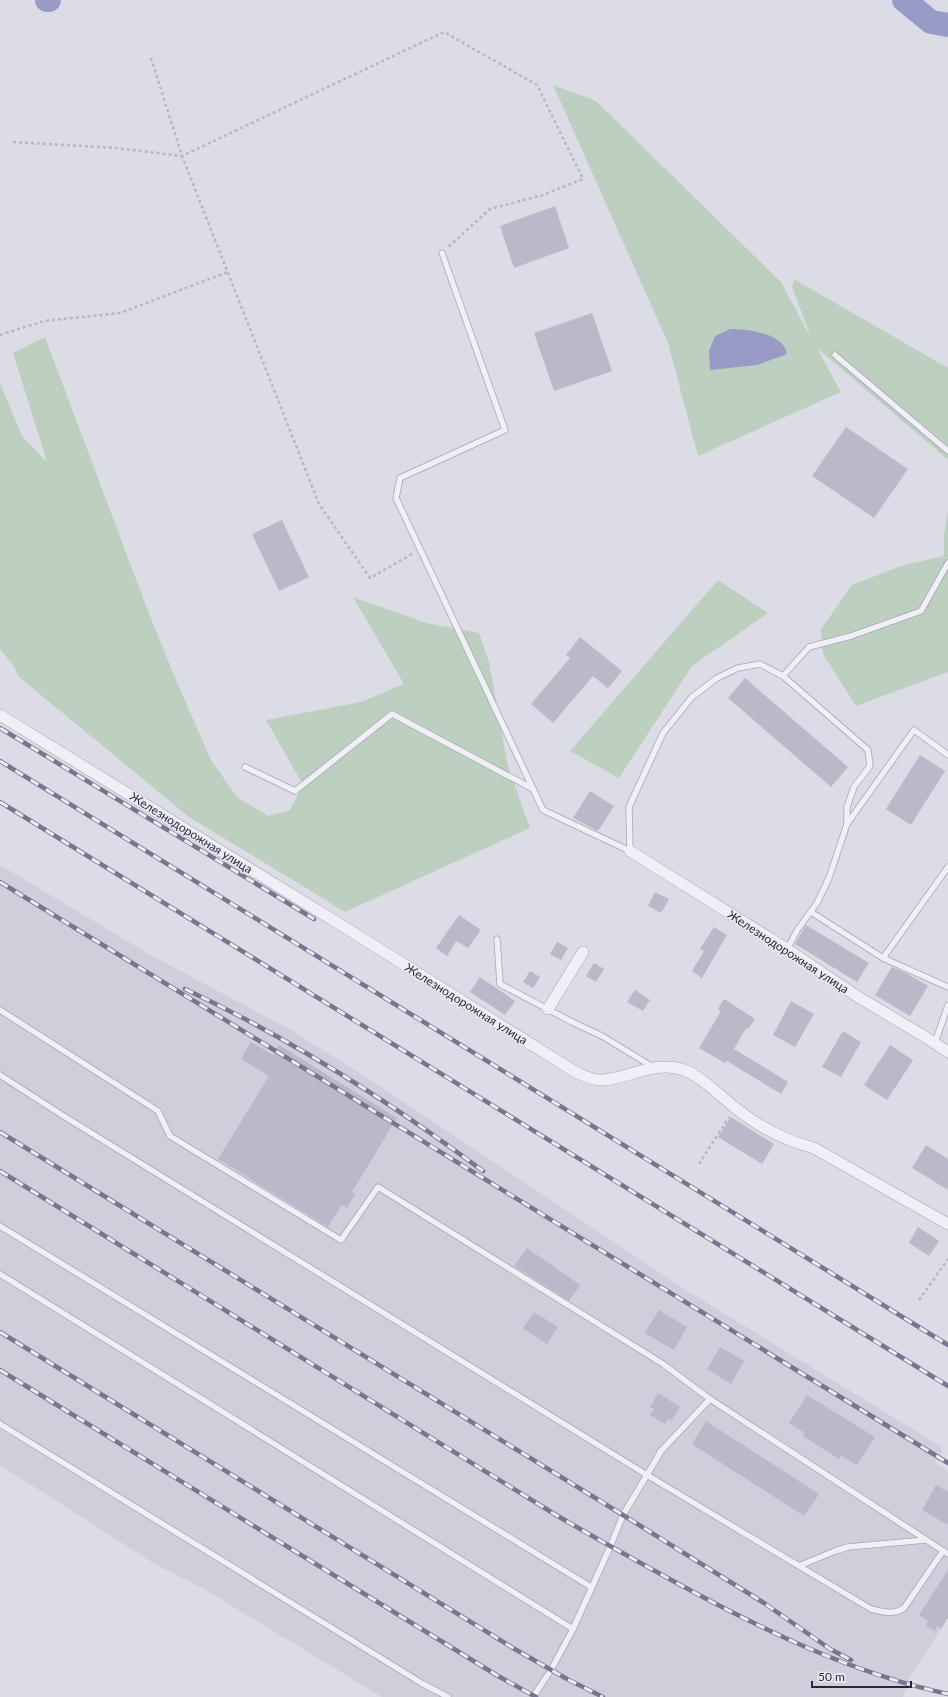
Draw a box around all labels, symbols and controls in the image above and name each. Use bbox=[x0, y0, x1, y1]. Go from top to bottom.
street label: Железнодорожная улица bbox=[127, 789, 255, 877]
street label: Железнодорожная улица bbox=[725, 907, 852, 996]
street label: Железнодорожная улица bbox=[402, 960, 530, 1048]
scale bar bbox=[812, 1663, 911, 1689]
text: 50 m bbox=[818, 1669, 845, 1684]

